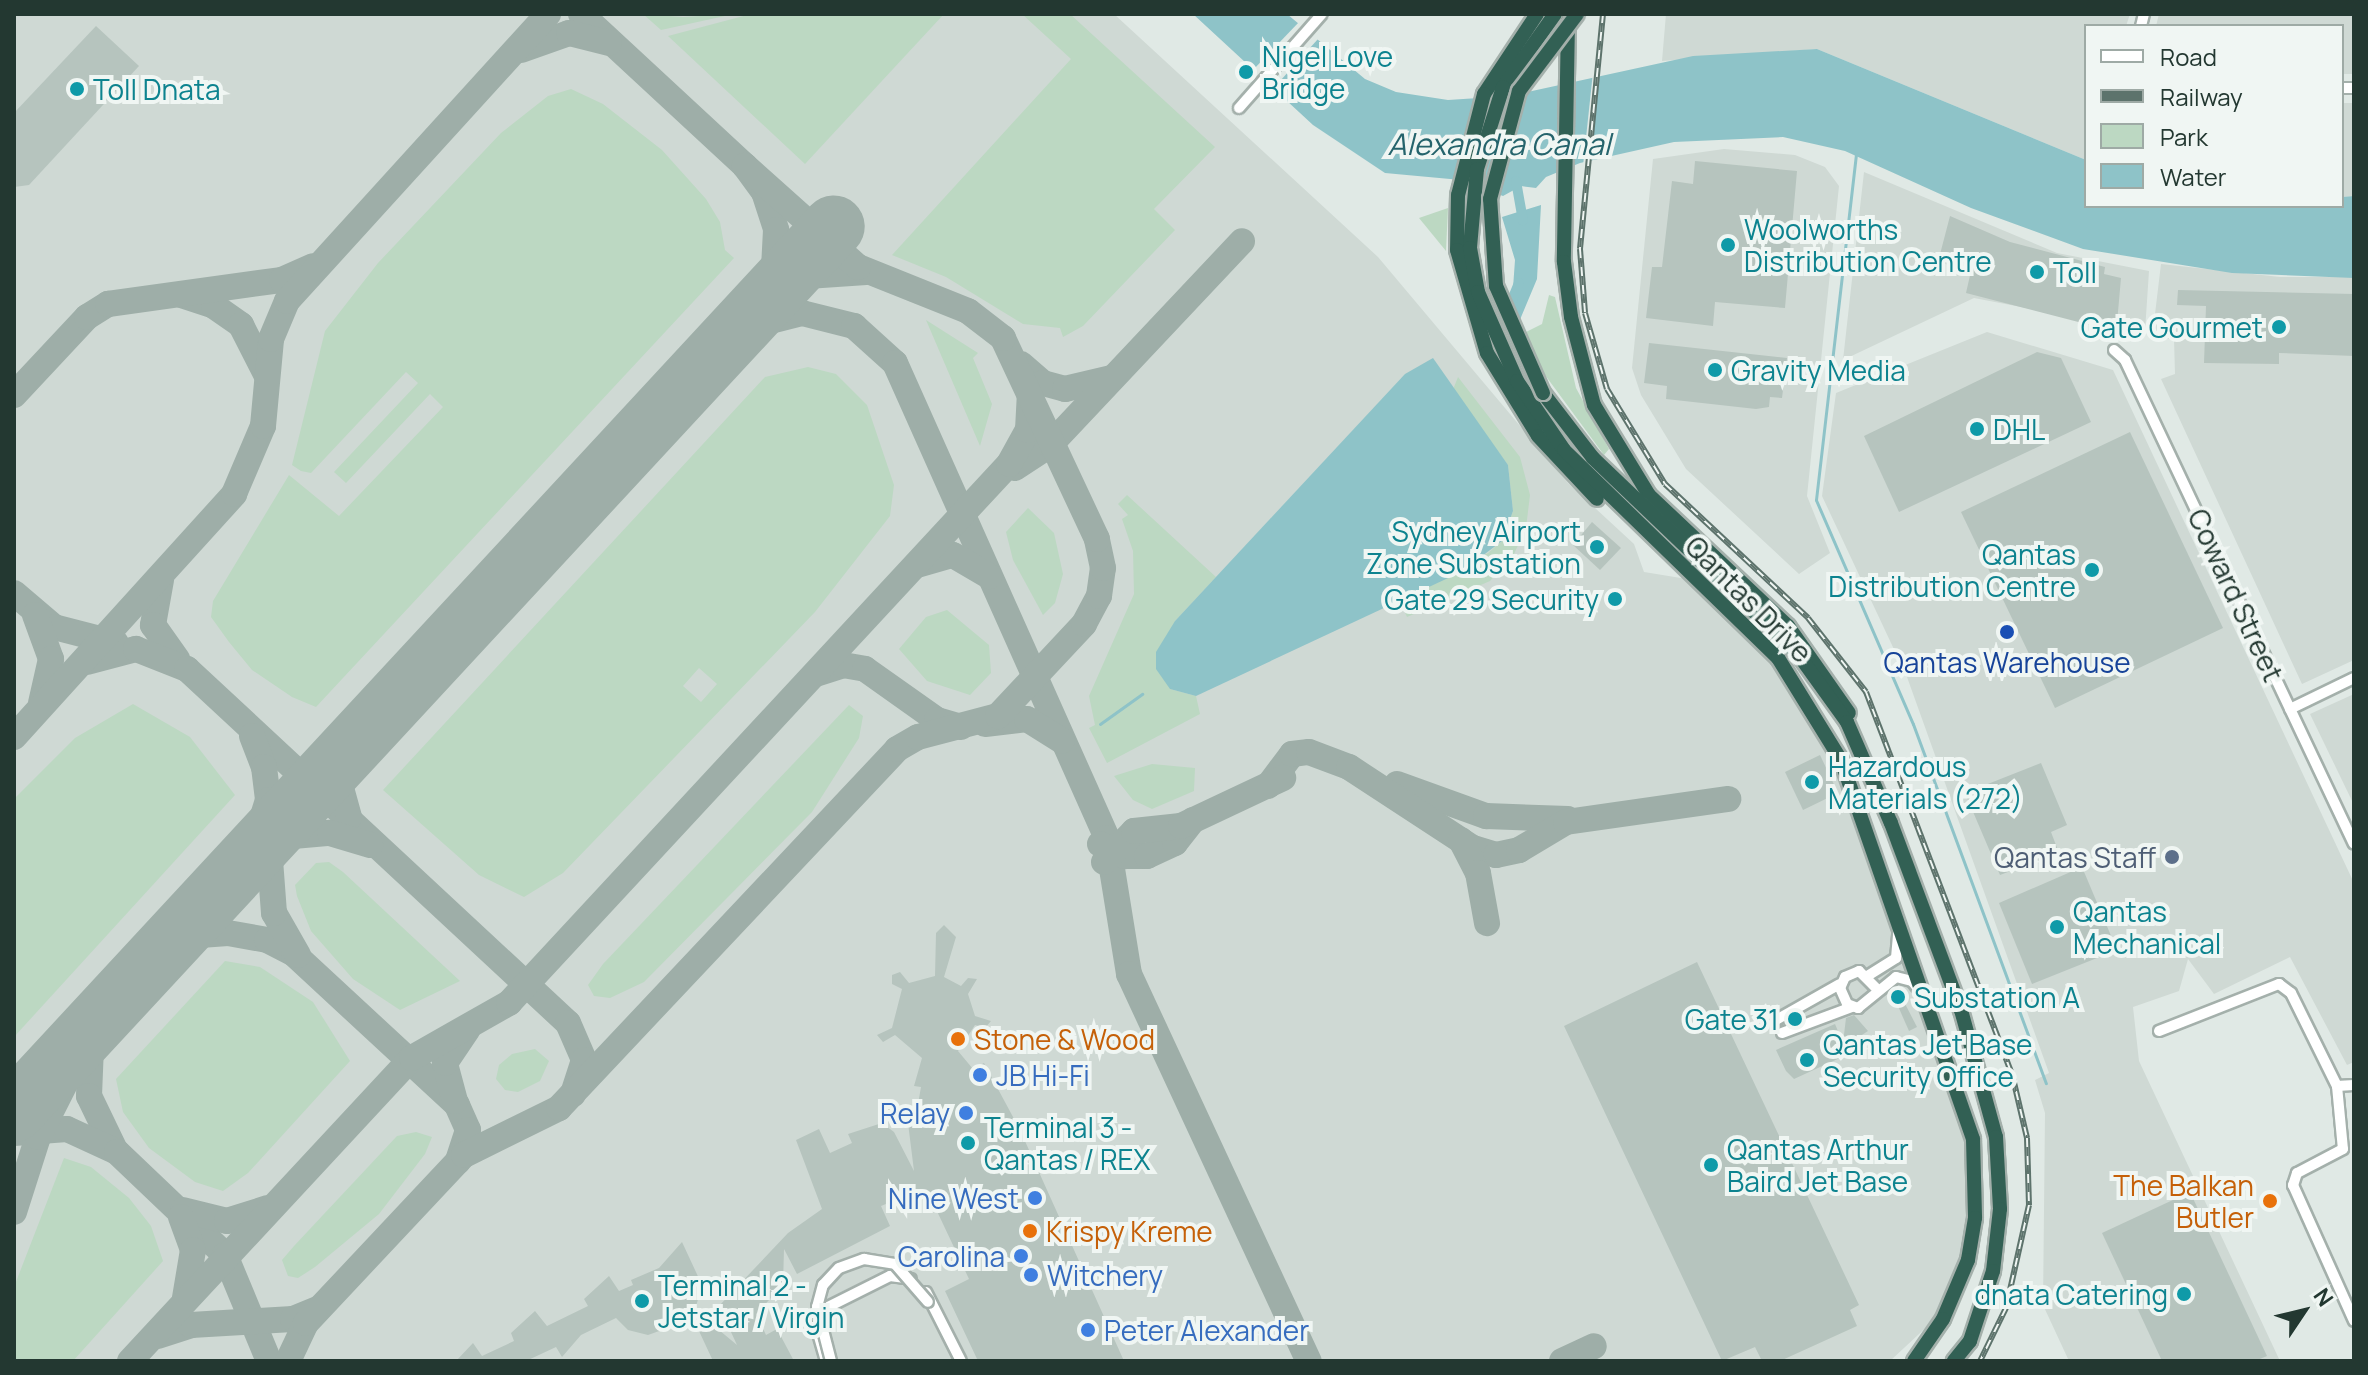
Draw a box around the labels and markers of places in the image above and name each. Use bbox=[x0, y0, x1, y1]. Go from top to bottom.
place label: Nigel Love Bridge bbox=[1262, 39, 1393, 105]
marker: Nigel Love Bridge bbox=[1237, 63, 1255, 81]
place label: Toll Dnata bbox=[93, 72, 220, 106]
marker: Toll Dnata bbox=[68, 80, 86, 98]
place label: Woolworths Distribution Centre bbox=[1744, 212, 1992, 278]
marker: Woolworths Distribution Centre bbox=[1719, 236, 1737, 254]
place label: Toll bbox=[2053, 255, 2097, 289]
marker: Toll bbox=[2028, 263, 2046, 281]
place label: Gate Gourmet bbox=[2081, 310, 2263, 344]
marker: Gate Gourmet bbox=[2270, 318, 2288, 336]
place label: Gravity Media bbox=[1731, 353, 1906, 387]
marker: Gravity Media bbox=[1706, 361, 1724, 379]
place label: DHL bbox=[1993, 412, 2045, 446]
marker: DHL bbox=[1968, 420, 1986, 438]
place label: Sydney Airport Zone Substation bbox=[1366, 514, 1581, 580]
place label: Qantas Distribution Centre bbox=[1828, 537, 2076, 603]
marker: Sydney Airport Zone Substation bbox=[1588, 538, 1606, 556]
marker: Qantas Distribution Centre bbox=[2083, 561, 2101, 579]
place label: Gate 29 Security bbox=[1384, 582, 1599, 616]
marker: Gate 29 Security bbox=[1606, 590, 1624, 608]
marker: Qantas Warehouse bbox=[1998, 623, 2016, 641]
place label: Qantas Warehouse bbox=[1883, 645, 2131, 679]
place label: Hazardous Materials (272) bbox=[1828, 749, 2023, 815]
marker: Hazardous Materials (272) bbox=[1803, 773, 1821, 791]
place label: Qantas Staff bbox=[1994, 840, 2156, 874]
marker: Qantas Staff bbox=[2163, 848, 2181, 866]
place label: Qantas Mechanical bbox=[2073, 894, 2221, 960]
marker: Qantas Mechanical bbox=[2048, 918, 2066, 936]
place label: Substation A bbox=[1914, 980, 2080, 1014]
marker: Substation A bbox=[1889, 988, 1907, 1006]
place label: Gate 31 bbox=[1685, 1002, 1779, 1036]
marker: Gate 31 bbox=[1786, 1010, 1804, 1028]
place label: Stone & Wood bbox=[974, 1022, 1155, 1056]
place label: Qantas Jet Base Security Office bbox=[1823, 1027, 2032, 1093]
marker: Stone & Wood bbox=[949, 1030, 967, 1048]
marker: Qantas Jet Base Security Office bbox=[1798, 1051, 1816, 1069]
place label: JB Hi-Fi bbox=[996, 1058, 1090, 1092]
marker: JB Hi-Fi bbox=[971, 1066, 989, 1084]
place label: Relay bbox=[880, 1096, 950, 1130]
marker: Relay bbox=[957, 1104, 975, 1122]
place label: Terminal 3 - Qantas / REX bbox=[984, 1110, 1151, 1176]
place label: Qantas Arthur Baird Jet Base bbox=[1727, 1132, 1909, 1198]
marker: Terminal 3 - Qantas / REX bbox=[959, 1134, 977, 1152]
marker: Qantas Arthur Baird Jet Base bbox=[1702, 1156, 1720, 1174]
place label: The Balkan Butler bbox=[2113, 1168, 2254, 1234]
place label: Nine West bbox=[888, 1181, 1019, 1215]
marker: Nine West bbox=[1026, 1189, 1044, 1207]
marker: The Balkan Butler bbox=[2261, 1192, 2279, 1210]
place label: Krispy Kreme bbox=[1046, 1214, 1213, 1248]
marker: Krispy Kreme bbox=[1021, 1222, 1039, 1240]
place label: Carolina bbox=[898, 1239, 1005, 1273]
marker: Carolina bbox=[1012, 1247, 1030, 1265]
place label: Witchery bbox=[1047, 1258, 1163, 1292]
marker: Witchery bbox=[1022, 1266, 1040, 1284]
place label: Terminal 2 - Jetstar / Virgin bbox=[658, 1268, 844, 1334]
place label: dnata Catering bbox=[1974, 1277, 2168, 1311]
marker: dnata Catering bbox=[2175, 1285, 2193, 1303]
marker: Terminal 2 - Jetstar / Virgin bbox=[633, 1292, 651, 1310]
place label: Peter Alexander bbox=[1104, 1313, 1309, 1347]
marker: Peter Alexander bbox=[1079, 1321, 1097, 1339]

